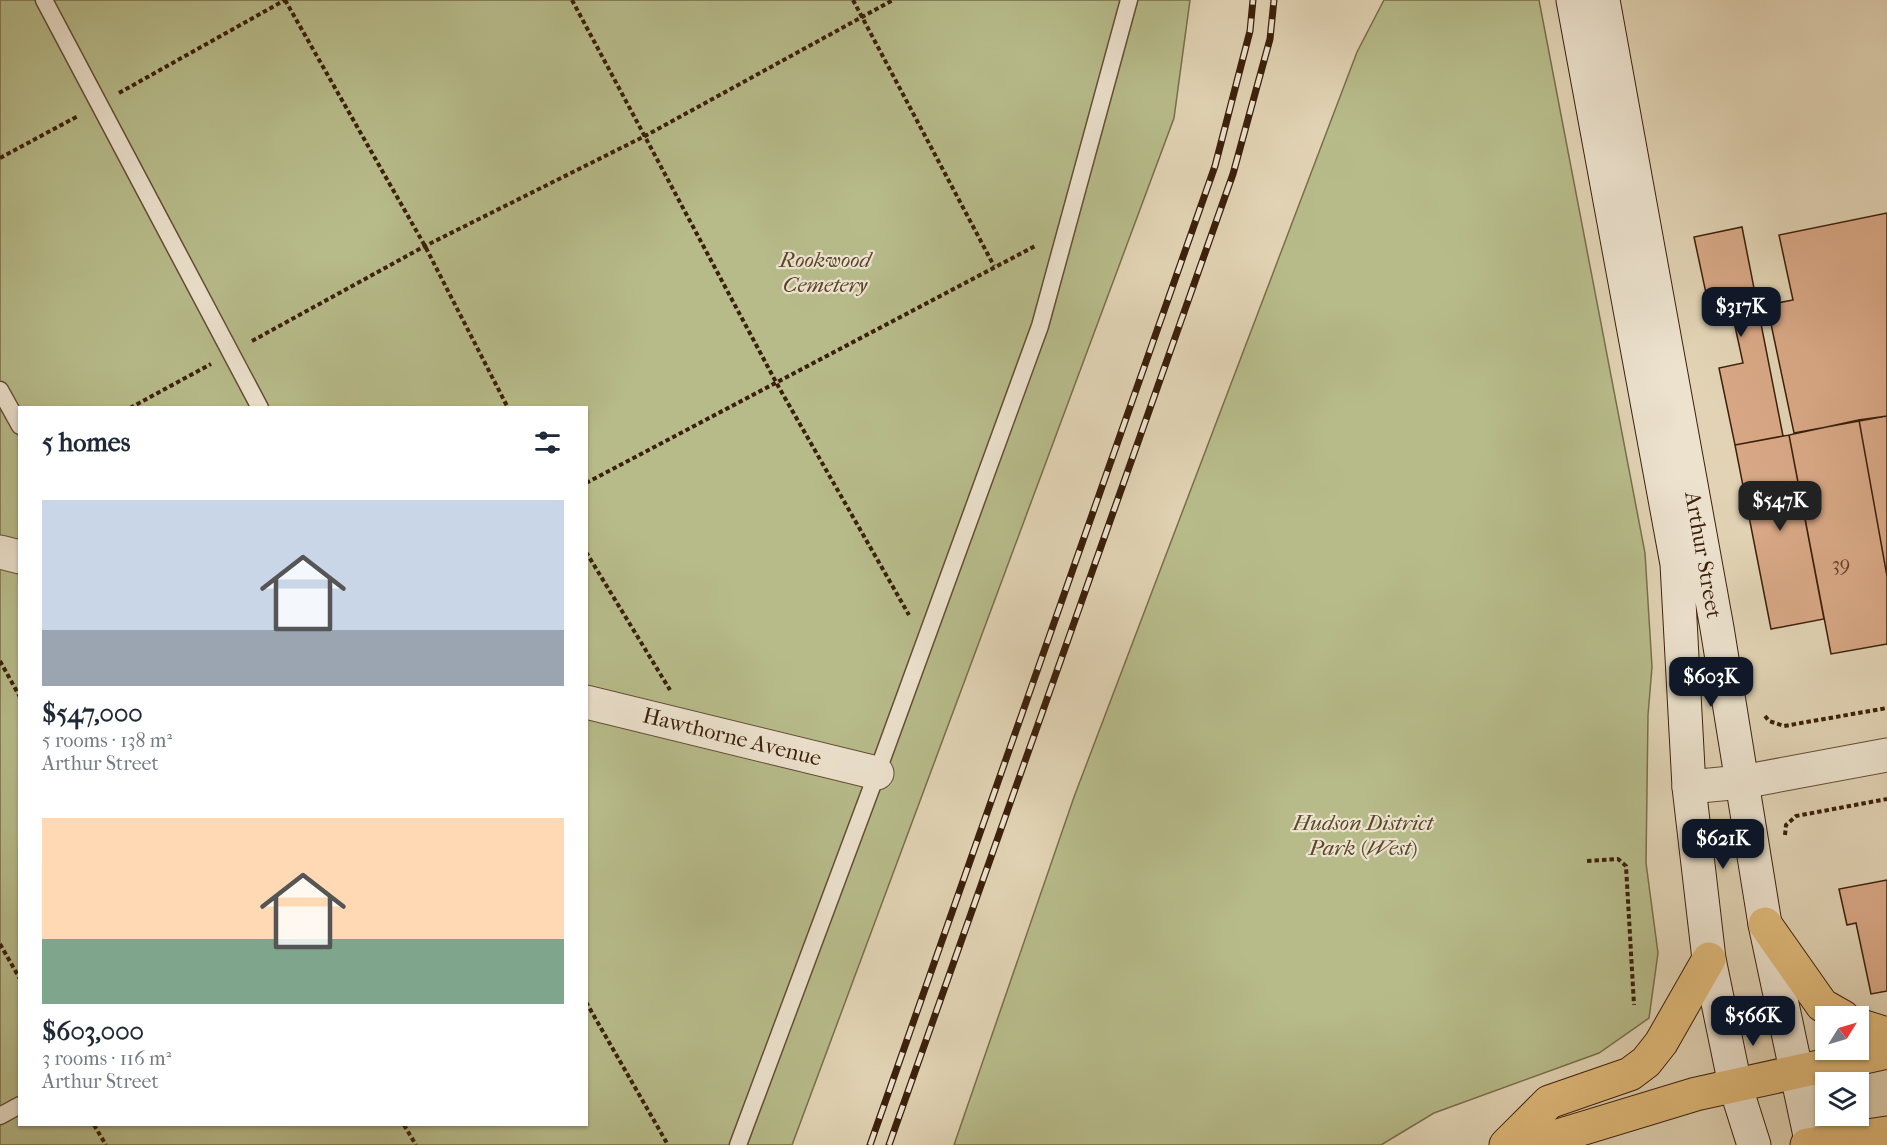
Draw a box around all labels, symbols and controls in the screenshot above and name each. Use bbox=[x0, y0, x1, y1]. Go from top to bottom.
park label: Rookwood Cemetery bbox=[777, 247, 874, 298]
pin: $317K bbox=[1699, 287, 1783, 338]
text: $317K bbox=[1716, 295, 1766, 318]
icon: filters bbox=[531, 426, 564, 459]
text: 5 homes bbox=[42, 427, 130, 458]
pin: $547K bbox=[1738, 481, 1822, 532]
street label: Arthur Street bbox=[1679, 489, 1727, 621]
text: $547K bbox=[1752, 489, 1808, 512]
icon: home bbox=[249, 539, 357, 647]
house number: 39 bbox=[1832, 553, 1850, 576]
pin: $603K bbox=[1669, 657, 1753, 708]
text: $603K bbox=[1683, 665, 1739, 688]
text: $547,000 bbox=[42, 698, 143, 729]
street label: Hawthorne Avenue bbox=[640, 702, 824, 772]
text: 5 rooms · 138 m² bbox=[42, 729, 172, 752]
text: Arthur Street bbox=[42, 752, 159, 775]
park label: Hudson District Park (West) bbox=[1292, 810, 1434, 861]
pin: $621K bbox=[1681, 819, 1765, 870]
text: $621K bbox=[1696, 827, 1750, 850]
icon: home bbox=[249, 857, 357, 965]
pin: $566K bbox=[1711, 996, 1795, 1047]
text: $566K bbox=[1725, 1004, 1781, 1027]
north arrow bbox=[1815, 1006, 1869, 1060]
map controls bbox=[1815, 1006, 1869, 1126]
text: $603,000 bbox=[42, 1016, 144, 1047]
text: 3 rooms · 116 m² bbox=[42, 1047, 171, 1070]
text: Arthur Street bbox=[42, 1070, 159, 1093]
button: layers bbox=[1815, 1072, 1869, 1126]

